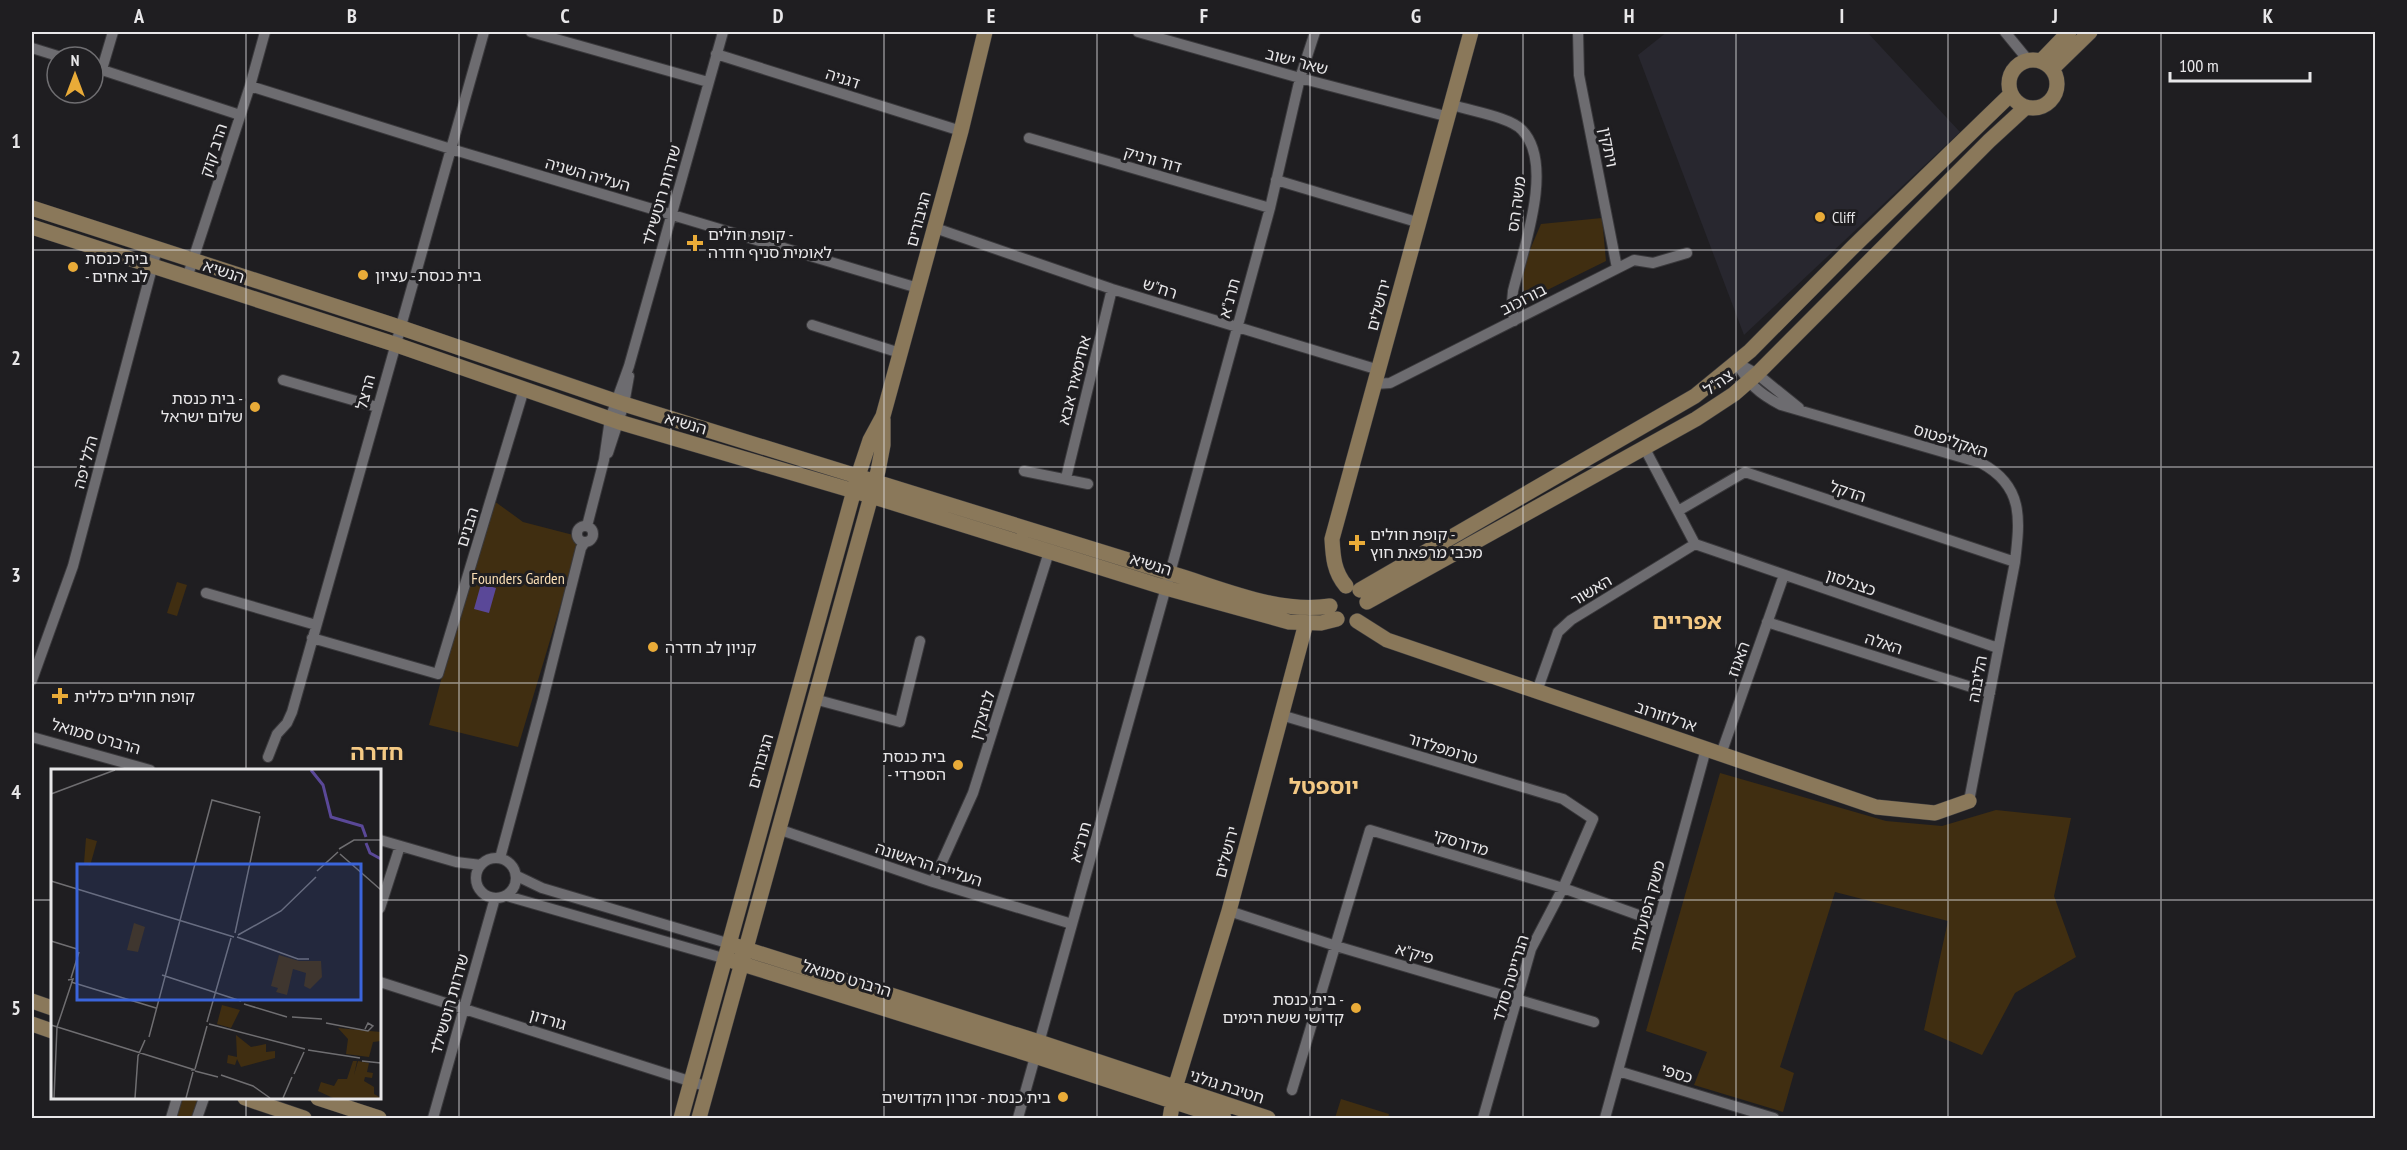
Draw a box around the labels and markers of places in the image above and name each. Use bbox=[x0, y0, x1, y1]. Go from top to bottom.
place label: Cliff bbox=[1832, 207, 1856, 227]
marker: Cliff bbox=[1813, 210, 1827, 224]
place label: קופת חולים - לאומית סניף חדרה bbox=[708, 224, 832, 262]
marker: קופת חולים - לאומית סניף חדרה bbox=[686, 234, 704, 252]
place label: בית כנסת - לב אחים bbox=[85, 248, 148, 286]
marker: בית כנסת - לב אחים bbox=[66, 260, 80, 274]
place label: בית כנסת - עציון bbox=[375, 265, 482, 285]
marker: בית כנסת - עציון bbox=[356, 268, 370, 282]
place label: בית כנסת - שלום ישראל bbox=[161, 388, 243, 426]
marker: בית כנסת - שלום ישראל bbox=[248, 400, 262, 414]
place label: קופת חולים - מכבי מרפאת חוץ bbox=[1370, 524, 1482, 562]
marker: קופת חולים - מכבי מרפאת חוץ bbox=[1348, 534, 1366, 552]
place label: קניון לב חדרה bbox=[665, 637, 756, 657]
marker: קניון לב חדרה bbox=[646, 640, 660, 654]
place label: קופת חולים כללית bbox=[74, 686, 195, 706]
marker: קופת חולים כללית bbox=[51, 687, 69, 705]
place label: בית כנסת - הספרדי bbox=[883, 746, 946, 784]
marker: בית כנסת - הספרדי bbox=[951, 758, 965, 772]
place label: בית כנסת - קדושי ששת הימים bbox=[1223, 989, 1344, 1027]
marker: בית כנסת - קדושי ששת הימים bbox=[1349, 1001, 1363, 1015]
place label: בית כנסת - זכרון הקדושים bbox=[882, 1087, 1051, 1107]
marker: בית כנסת - זכרון הקדושים bbox=[1056, 1090, 1070, 1104]

